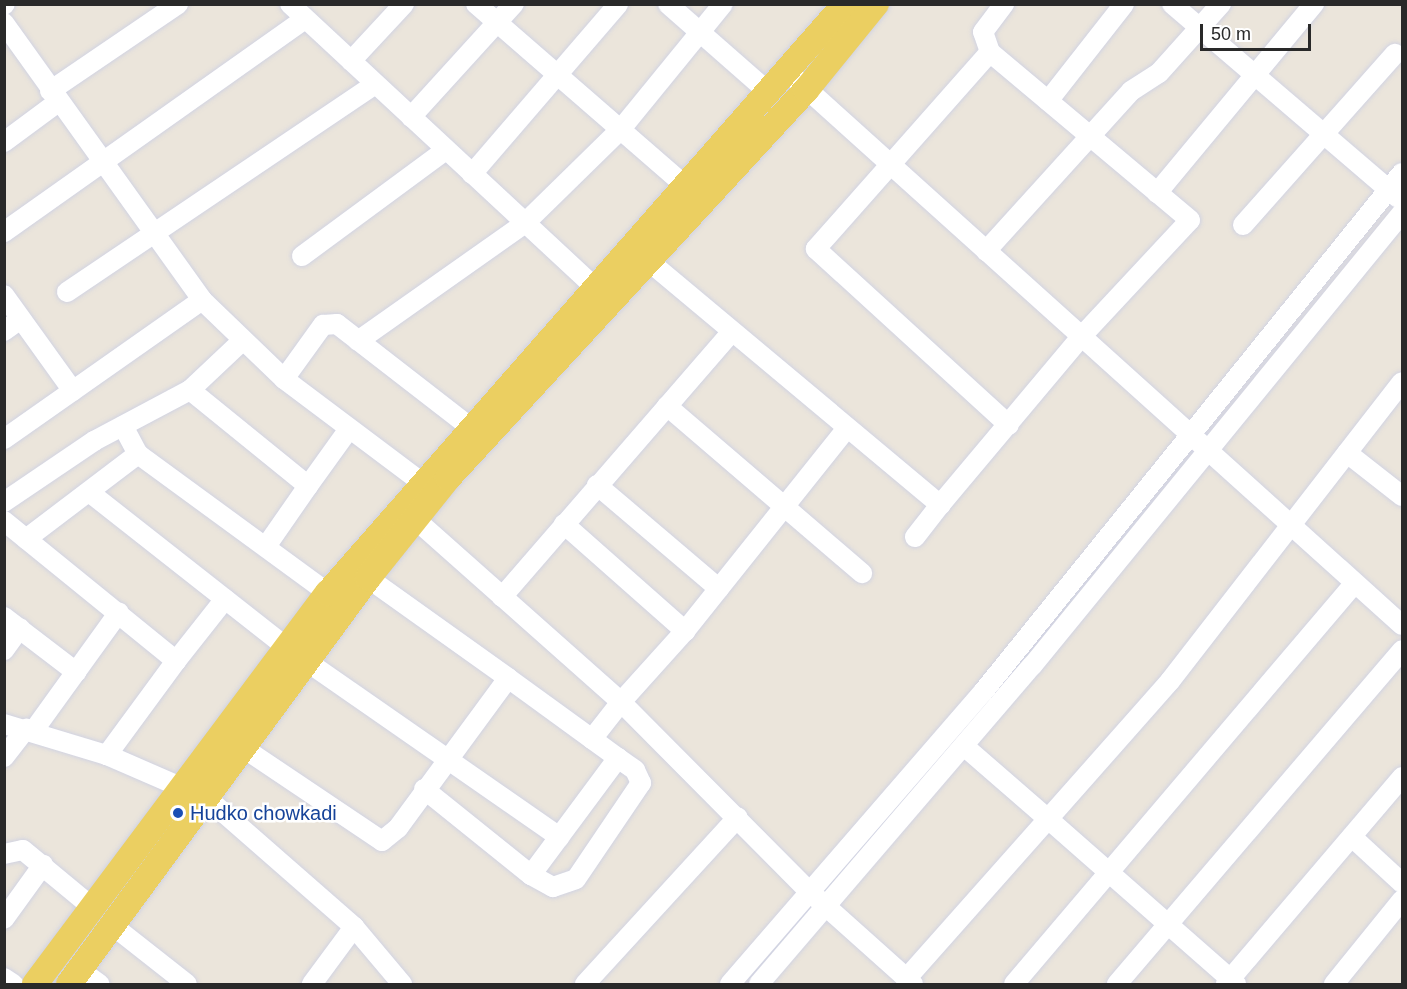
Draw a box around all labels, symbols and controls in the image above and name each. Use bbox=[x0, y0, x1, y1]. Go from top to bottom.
scale bar bbox=[1203, 12, 1314, 50]
text: 50 m bbox=[1211, 24, 1251, 44]
place label: Hudko chowkadi bbox=[190, 801, 337, 825]
marker: Hudko chowkadi bbox=[171, 806, 185, 820]

